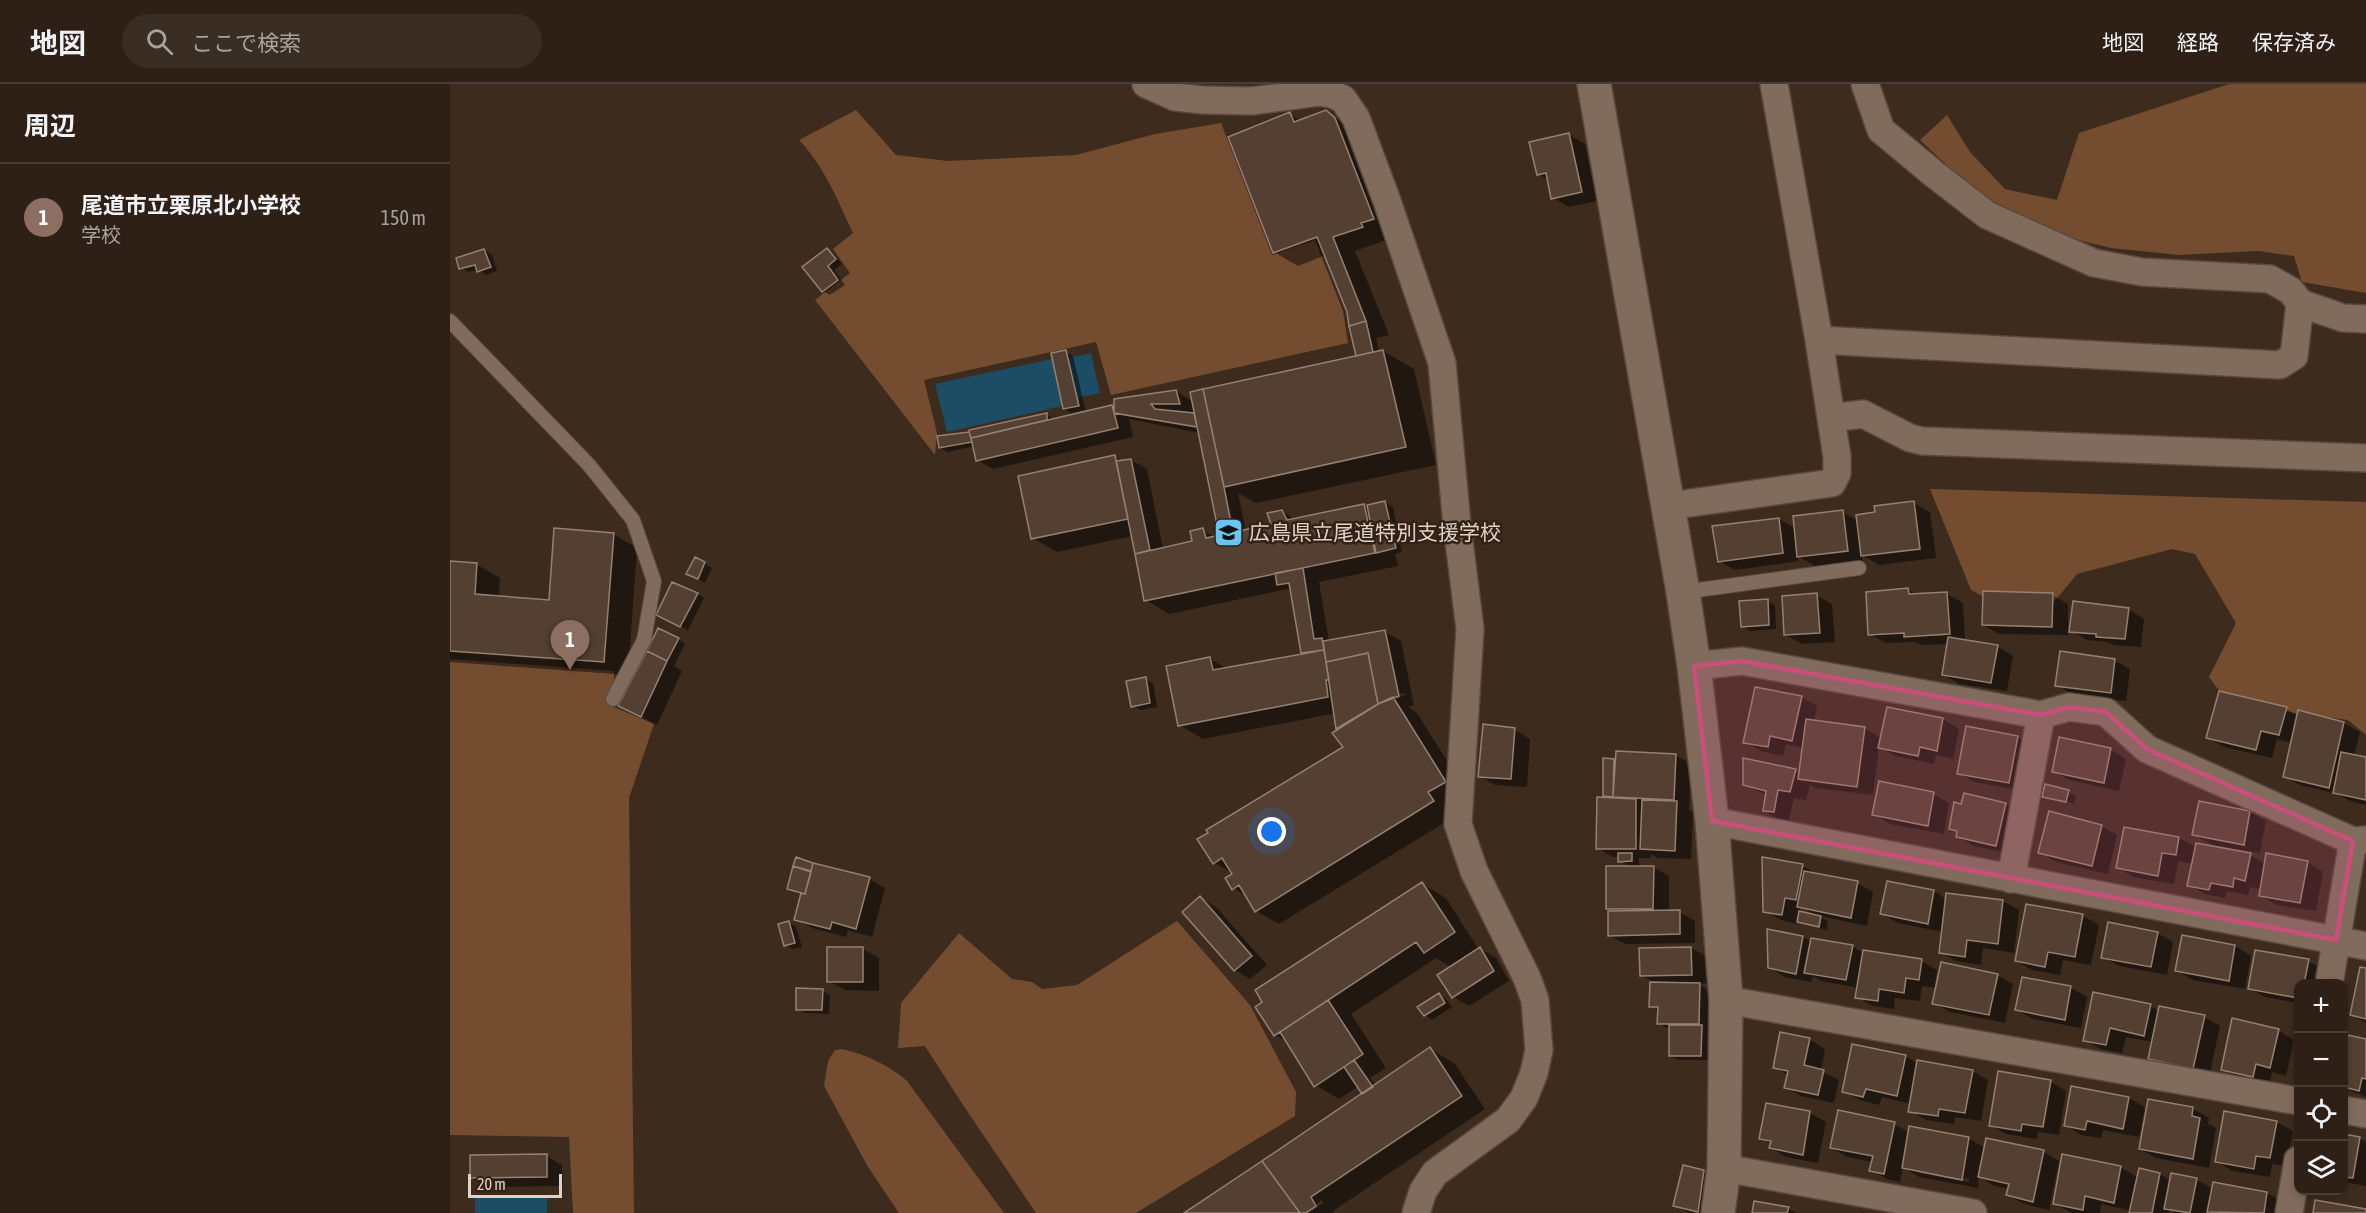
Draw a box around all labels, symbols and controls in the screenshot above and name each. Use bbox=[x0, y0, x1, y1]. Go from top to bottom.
search box bbox=[122, 14, 542, 68]
icon: search bbox=[143, 25, 176, 58]
text: 地図 bbox=[30, 27, 86, 59]
text: ここで検索 bbox=[191, 30, 301, 56]
text: 地図 bbox=[2102, 30, 2144, 54]
text: 経路 bbox=[2177, 30, 2219, 54]
text: 保存済み bbox=[2252, 30, 2336, 54]
text: 周辺 bbox=[24, 111, 76, 141]
text: 尾道市立栗原北小学校 bbox=[81, 192, 301, 218]
text: 1 bbox=[39, 206, 48, 229]
text: 150 m bbox=[381, 206, 426, 229]
text: 学校 bbox=[81, 223, 121, 246]
school or university icon: 広島県立尾道特別支援学校 bbox=[1212, 517, 1244, 549]
place label: 広島県立尾道特別支援学校 bbox=[1249, 520, 1501, 544]
pin: 1 bbox=[550, 620, 590, 670]
your location bbox=[1257, 817, 1286, 846]
map controls bbox=[2294, 979, 2348, 1195]
button: + bbox=[2294, 979, 2348, 1033]
button: − bbox=[2294, 1033, 2348, 1087]
button: locate bbox=[2294, 1087, 2348, 1141]
button: layers bbox=[2294, 1141, 2348, 1195]
scale bar bbox=[468, 1171, 562, 1198]
text: 20 m bbox=[477, 1175, 506, 1193]

